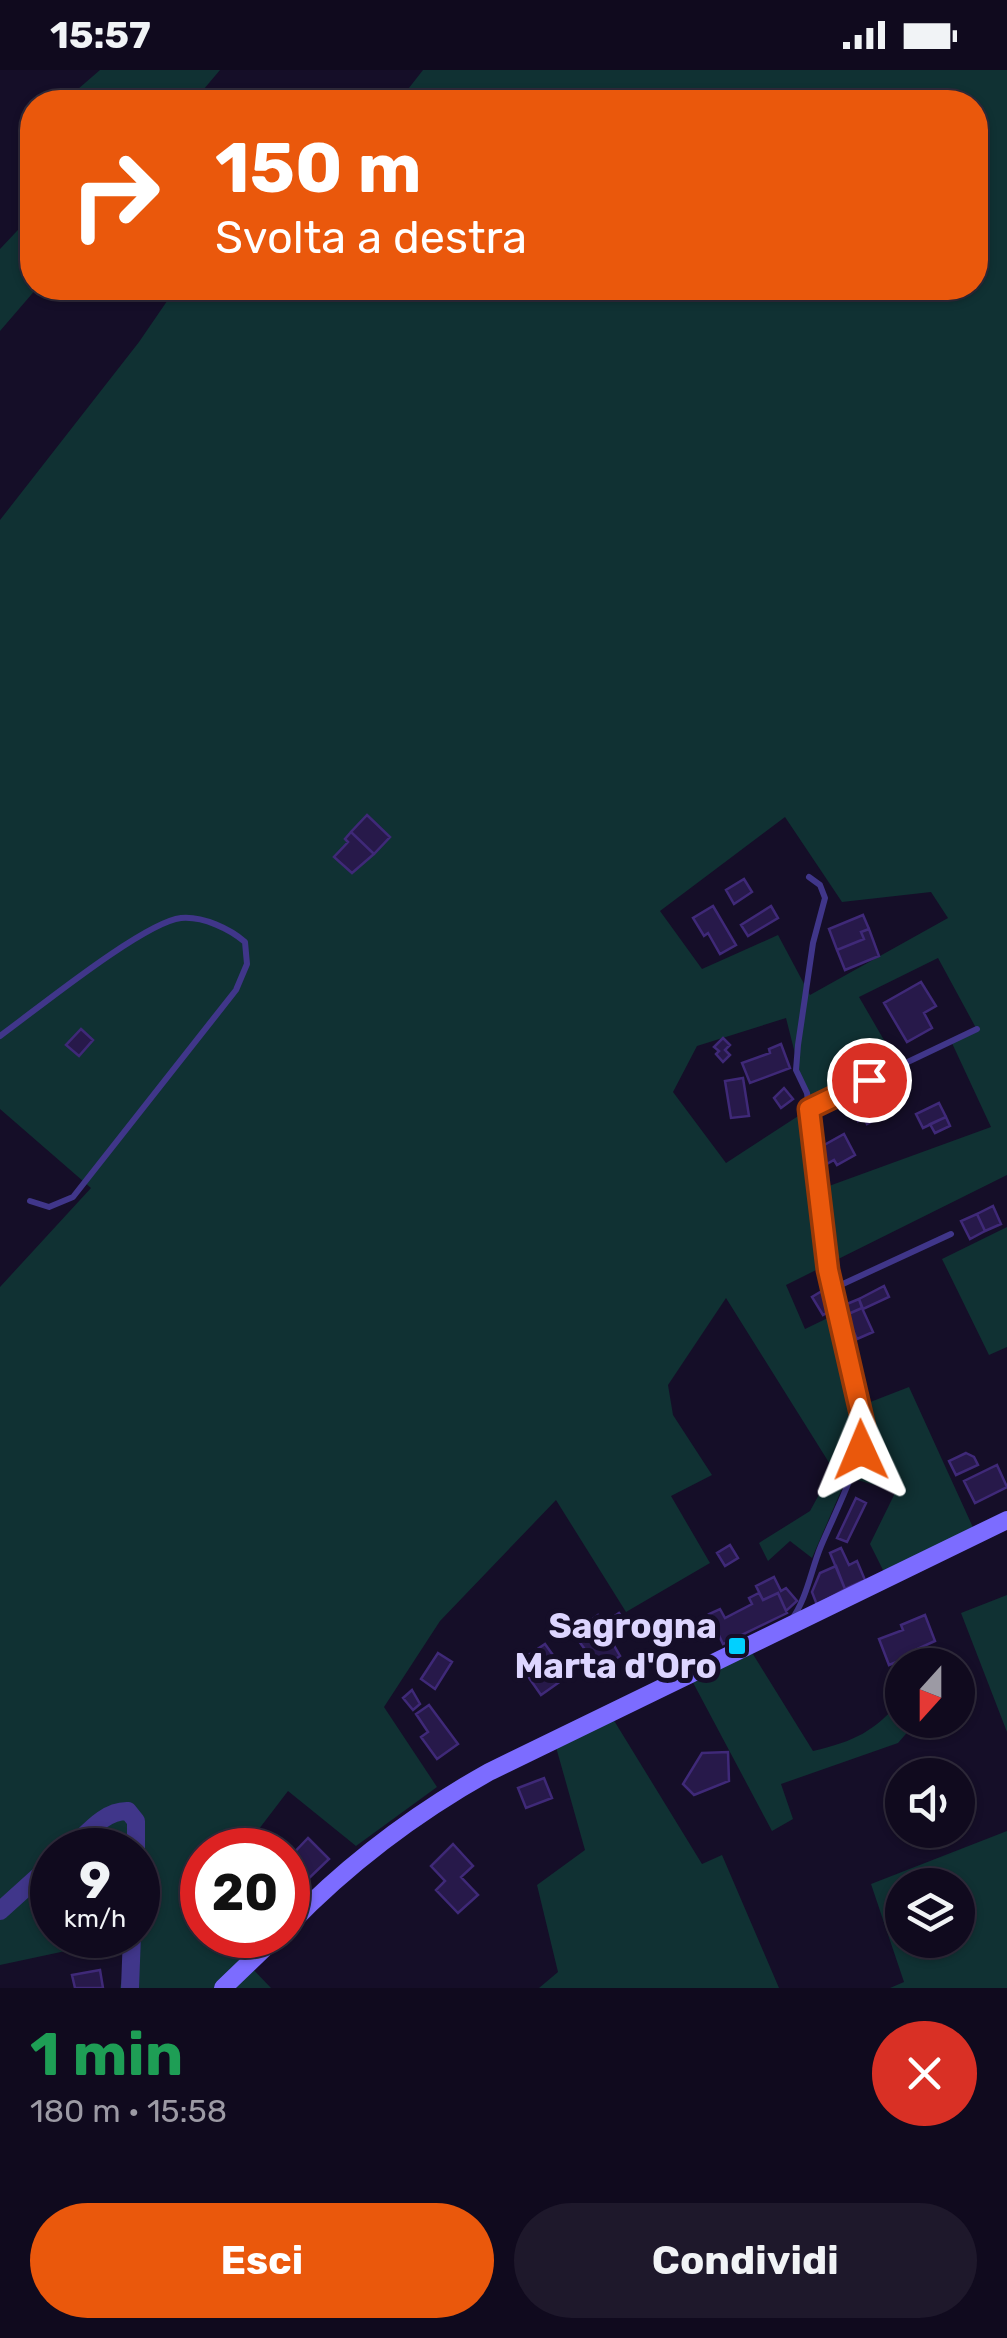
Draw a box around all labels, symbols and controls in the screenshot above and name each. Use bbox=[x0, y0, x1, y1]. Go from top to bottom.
text: 15:57 bbox=[50, 12, 151, 58]
text: 150 m bbox=[215, 127, 422, 210]
icon: right bbox=[50, 130, 180, 260]
text: Svolta a destra bbox=[215, 211, 527, 264]
pin bbox=[827, 1038, 912, 1123]
icon: arrive bbox=[842, 1053, 897, 1108]
position arrow bbox=[809, 1398, 913, 1502]
place label: Sagrogna Marta d'Oro bbox=[514, 1605, 717, 1687]
marker: Sagrogna Marta d'Oro bbox=[726, 1635, 748, 1657]
north arrow bbox=[885, 1648, 975, 1738]
map controls bbox=[885, 1648, 975, 1958]
button: sound bbox=[885, 1758, 975, 1848]
speed limit sign: 20 bbox=[180, 1828, 310, 1958]
text: 9 bbox=[79, 1851, 111, 1911]
button: layers bbox=[885, 1868, 975, 1958]
text: km/h bbox=[64, 1904, 126, 1933]
text: 1 min bbox=[30, 2019, 183, 2090]
button: close bbox=[872, 2021, 977, 2126]
text: 180 m · 15:58 bbox=[30, 2092, 227, 2130]
button: Esci bbox=[30, 2203, 494, 2318]
button: Condividi bbox=[514, 2203, 977, 2318]

